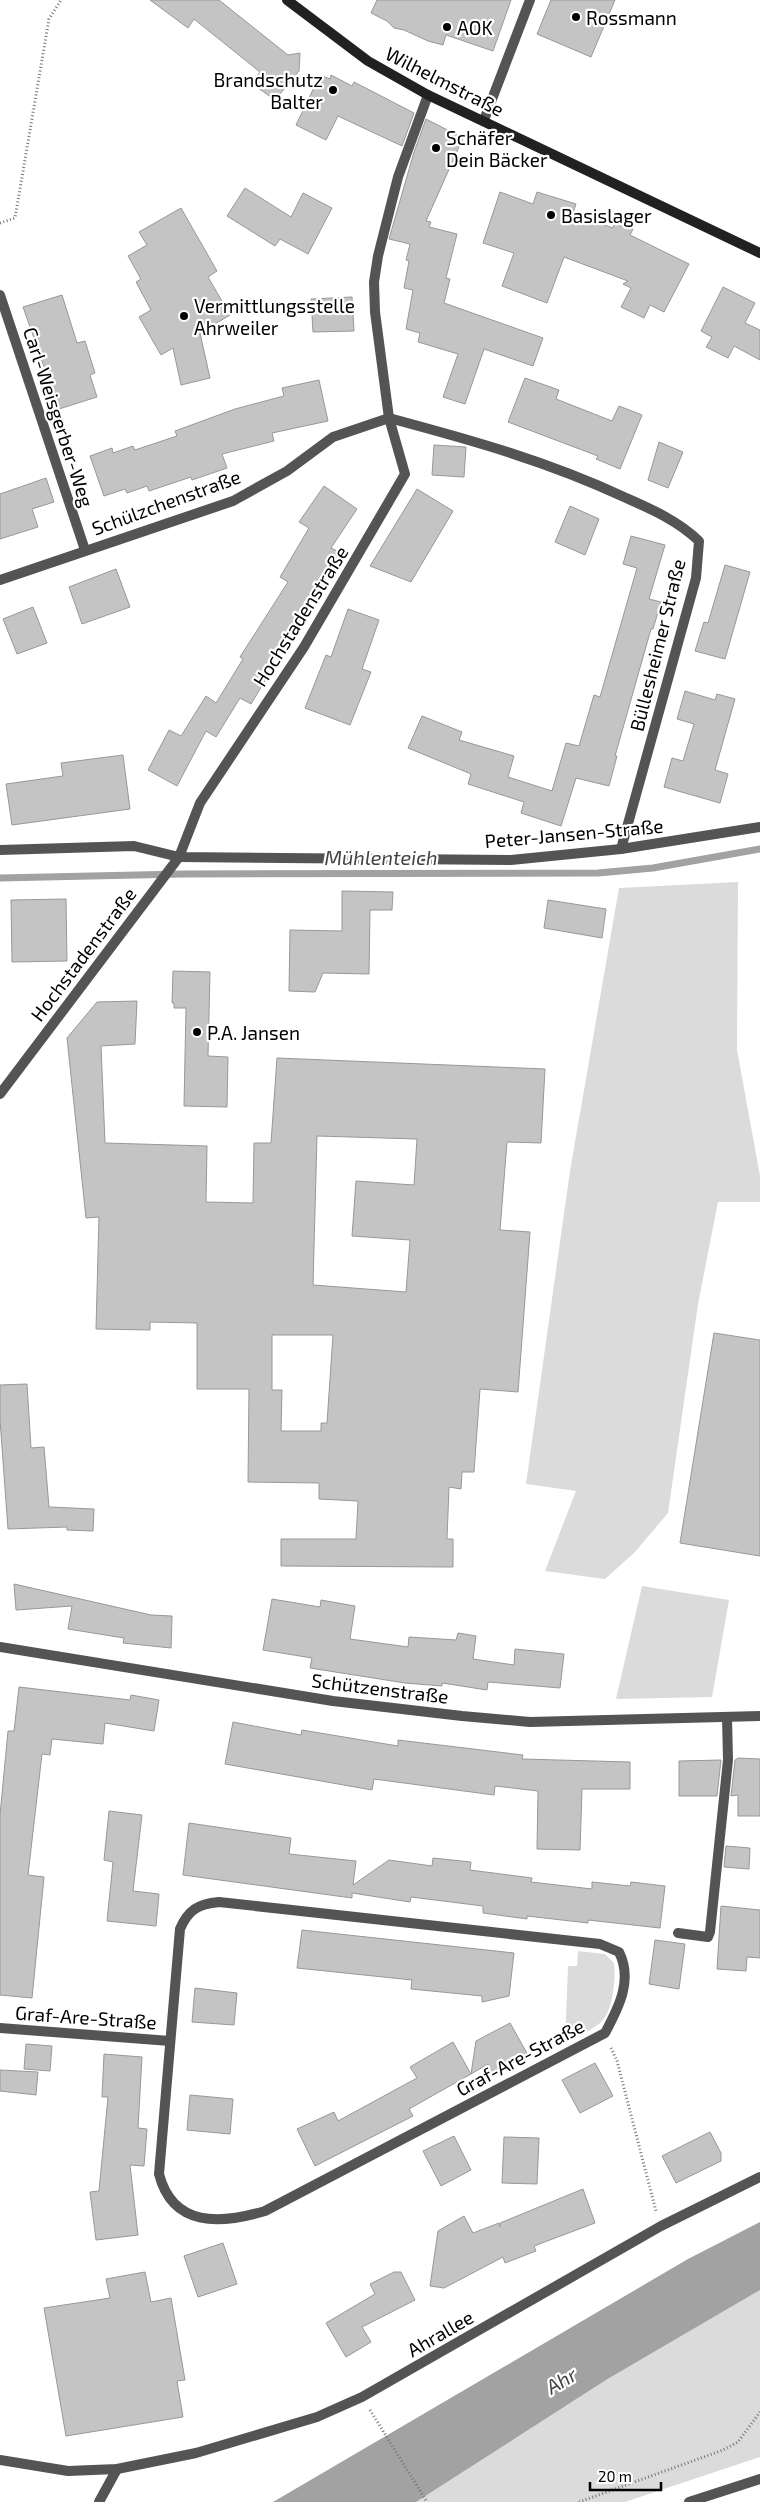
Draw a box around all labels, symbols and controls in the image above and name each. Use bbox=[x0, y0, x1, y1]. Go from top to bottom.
place label: Rossmann bbox=[586, 6, 677, 29]
marker: Rossmann bbox=[570, 11, 582, 23]
place label: AOK bbox=[457, 16, 493, 39]
marker: AOK bbox=[441, 21, 453, 33]
street label: Wilhelmstraße bbox=[382, 41, 508, 121]
place label: Brandschutz Balter bbox=[214, 68, 323, 113]
marker: Brandschutz Balter bbox=[327, 84, 339, 96]
place label: Schäfer Dein Bäcker bbox=[446, 126, 548, 171]
marker: Schäfer Dein Bäcker bbox=[430, 142, 442, 154]
place label: Basislager bbox=[561, 204, 652, 227]
marker: Basislager bbox=[545, 209, 557, 221]
place label: Vermittlungsstelle Ahrweiler bbox=[194, 294, 355, 339]
marker: Vermittlungsstelle Ahrweiler bbox=[178, 310, 190, 322]
street label: Carl-Weisgerber-Weg bbox=[19, 324, 99, 510]
street label: Schülzchenstraße bbox=[88, 464, 244, 540]
street label: Hochstadenstraße bbox=[248, 542, 352, 690]
street label: Büllesheimer Straße bbox=[624, 556, 690, 734]
street label: Peter-Jansen-Straße bbox=[484, 814, 664, 852]
water label: Mühlenteich bbox=[324, 845, 438, 869]
street label: Hochstadenstraße bbox=[25, 883, 141, 1025]
place label: P.A. Jansen bbox=[207, 1021, 300, 1044]
marker: P.A. Jansen bbox=[191, 1026, 203, 1038]
street label: Schützenstraße bbox=[310, 1668, 450, 1708]
street label: Graf-Are-Straße bbox=[15, 2001, 157, 2033]
street label: Graf-Are-Straße bbox=[452, 2014, 588, 2100]
street label: Ahrallee bbox=[403, 2305, 477, 2361]
water label: Ahr bbox=[540, 2361, 582, 2399]
scale bar bbox=[590, 2460, 661, 2492]
text: 20 m bbox=[598, 2467, 632, 2485]

